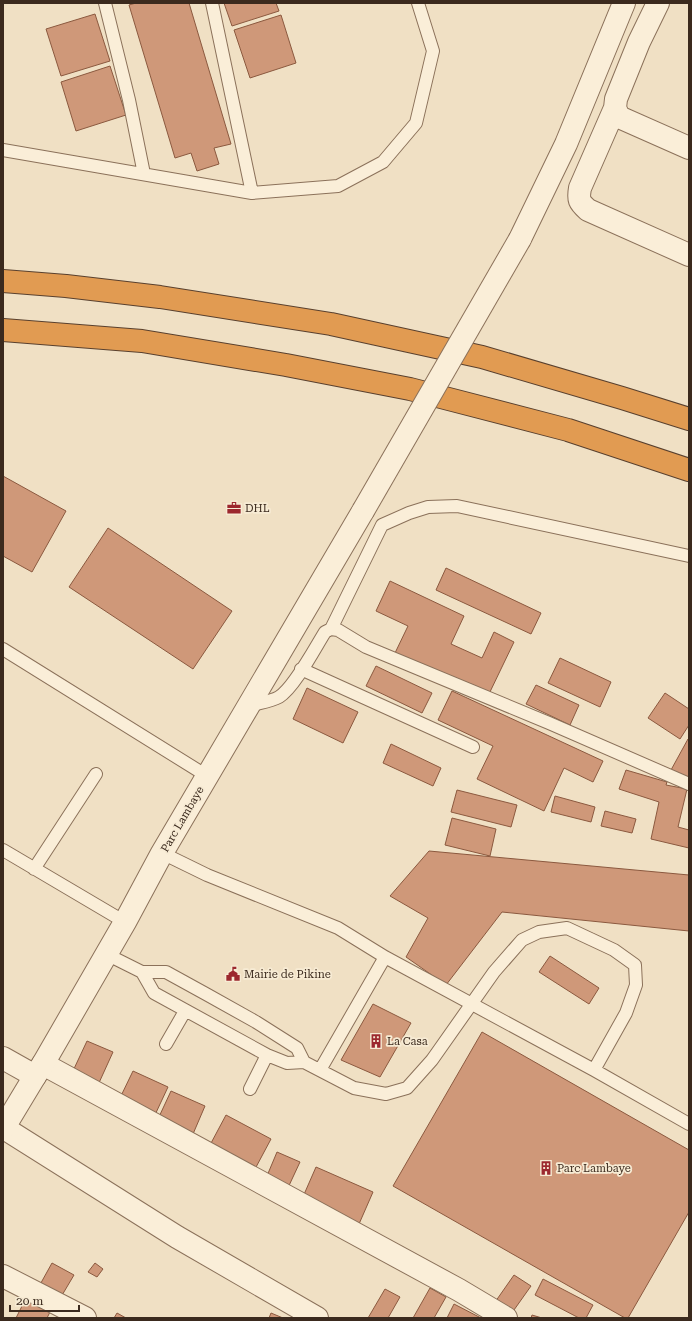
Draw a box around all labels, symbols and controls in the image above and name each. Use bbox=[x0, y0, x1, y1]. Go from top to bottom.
office icon: DHL bbox=[226, 500, 242, 516]
place label: DHL bbox=[245, 502, 270, 515]
street label: Parc Lambaye bbox=[158, 784, 207, 854]
public building icon: Mairie de Pikine bbox=[225, 966, 241, 982]
place label: Mairie de Pikine bbox=[244, 968, 331, 981]
building icon: La Casa bbox=[368, 1033, 384, 1049]
place label: La Casa bbox=[387, 1035, 428, 1048]
building icon: Parc Lambaye bbox=[538, 1160, 554, 1176]
place label: Parc Lambaye bbox=[557, 1162, 631, 1175]
scale bar bbox=[10, 1287, 79, 1313]
text: 20 m bbox=[16, 1294, 43, 1308]

